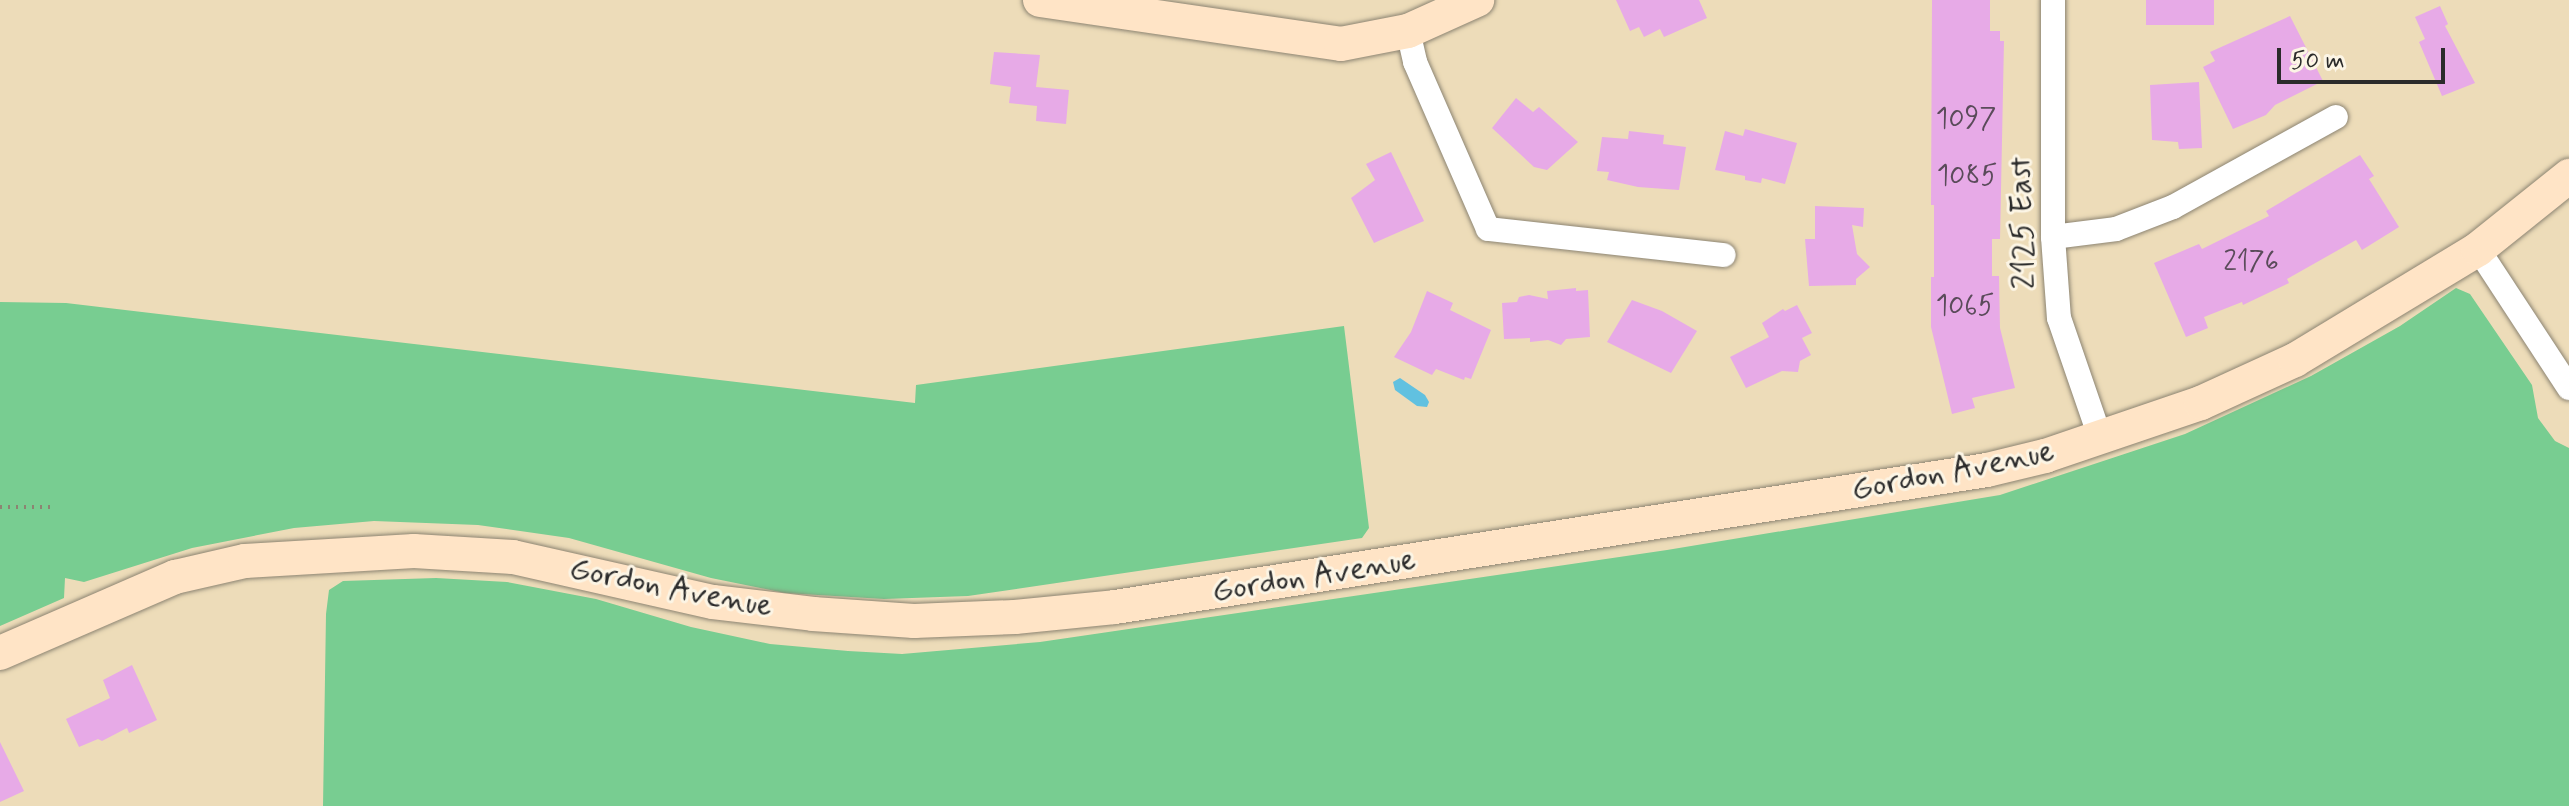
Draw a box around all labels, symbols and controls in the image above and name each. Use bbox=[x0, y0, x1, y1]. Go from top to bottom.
scale bar bbox=[2281, 32, 2449, 82]
text: 50 m bbox=[2291, 46, 2345, 77]
house number: 1097 bbox=[1936, 103, 1996, 137]
street label: 2125 East bbox=[2001, 156, 2045, 290]
house number: 1085 bbox=[1937, 160, 1997, 194]
house number: 2176 bbox=[2223, 246, 2279, 280]
house number: 1065 bbox=[1936, 290, 1994, 324]
street label: Gordon Avenue bbox=[1850, 433, 2056, 509]
street label: Gordon Avenue bbox=[1211, 541, 1417, 611]
street label: Gordon Avenue bbox=[568, 550, 774, 626]

